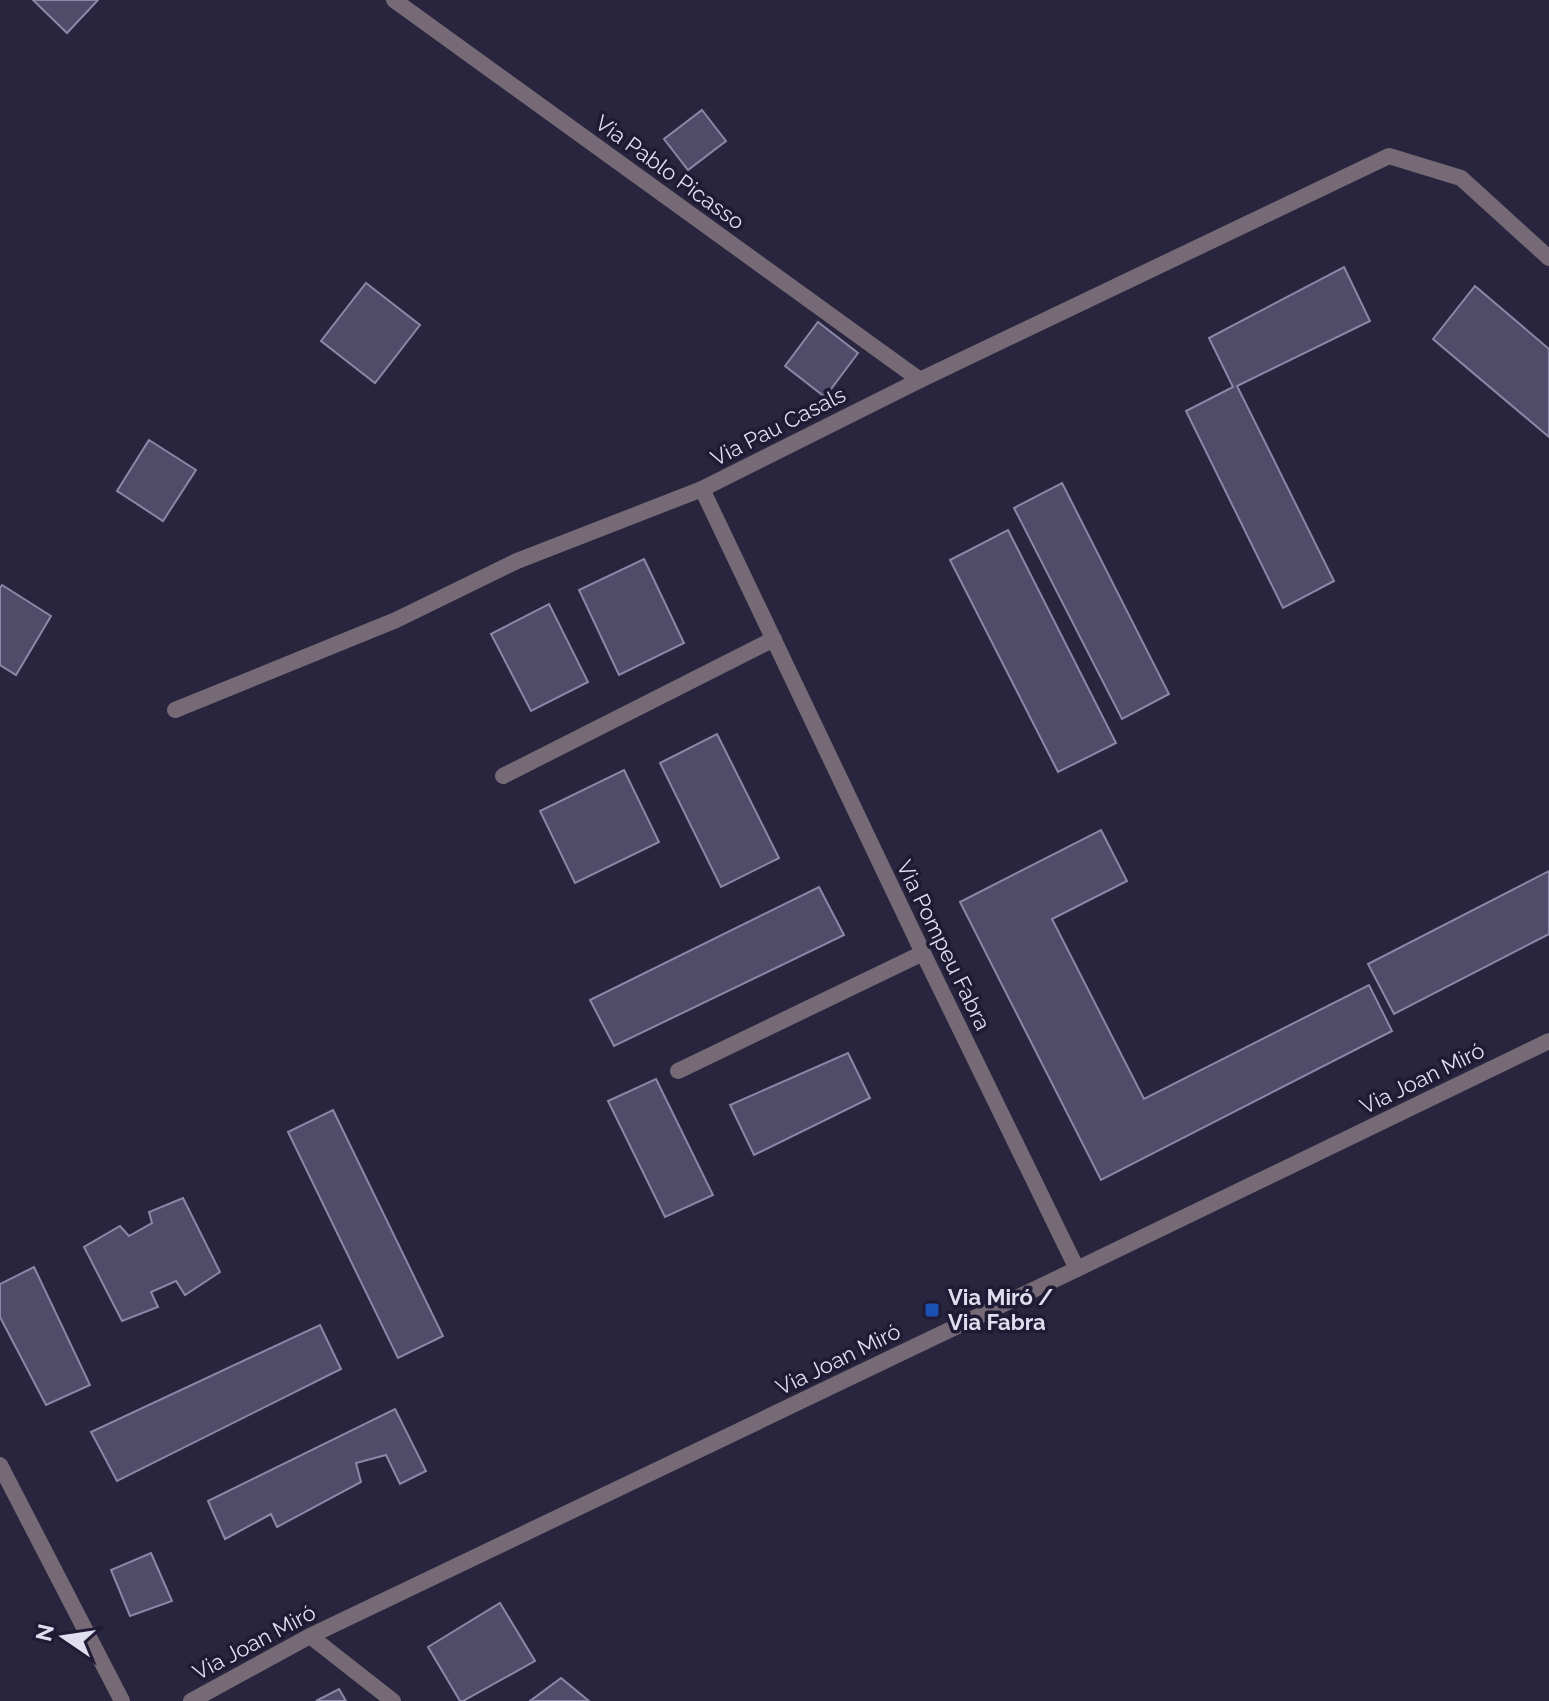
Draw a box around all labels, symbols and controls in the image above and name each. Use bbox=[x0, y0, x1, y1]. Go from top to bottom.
street label: Via Pablo Picasso bbox=[590, 109, 750, 235]
street label: Via Pau Casals bbox=[706, 381, 850, 471]
street label: Via Pompeu Fabra bbox=[892, 856, 996, 1034]
street label: Via Joan Miró bbox=[1356, 1037, 1488, 1119]
place label: Via Miró / Via Fabra bbox=[948, 1284, 1053, 1335]
marker: Via Miró / Via Fabra bbox=[923, 1301, 941, 1319]
street label: Via Joan Miró bbox=[772, 1318, 904, 1400]
north arrow bbox=[24, 1597, 104, 1677]
street label: Via Joan Miró bbox=[188, 1599, 320, 1685]
text: N bbox=[30, 1621, 59, 1644]

